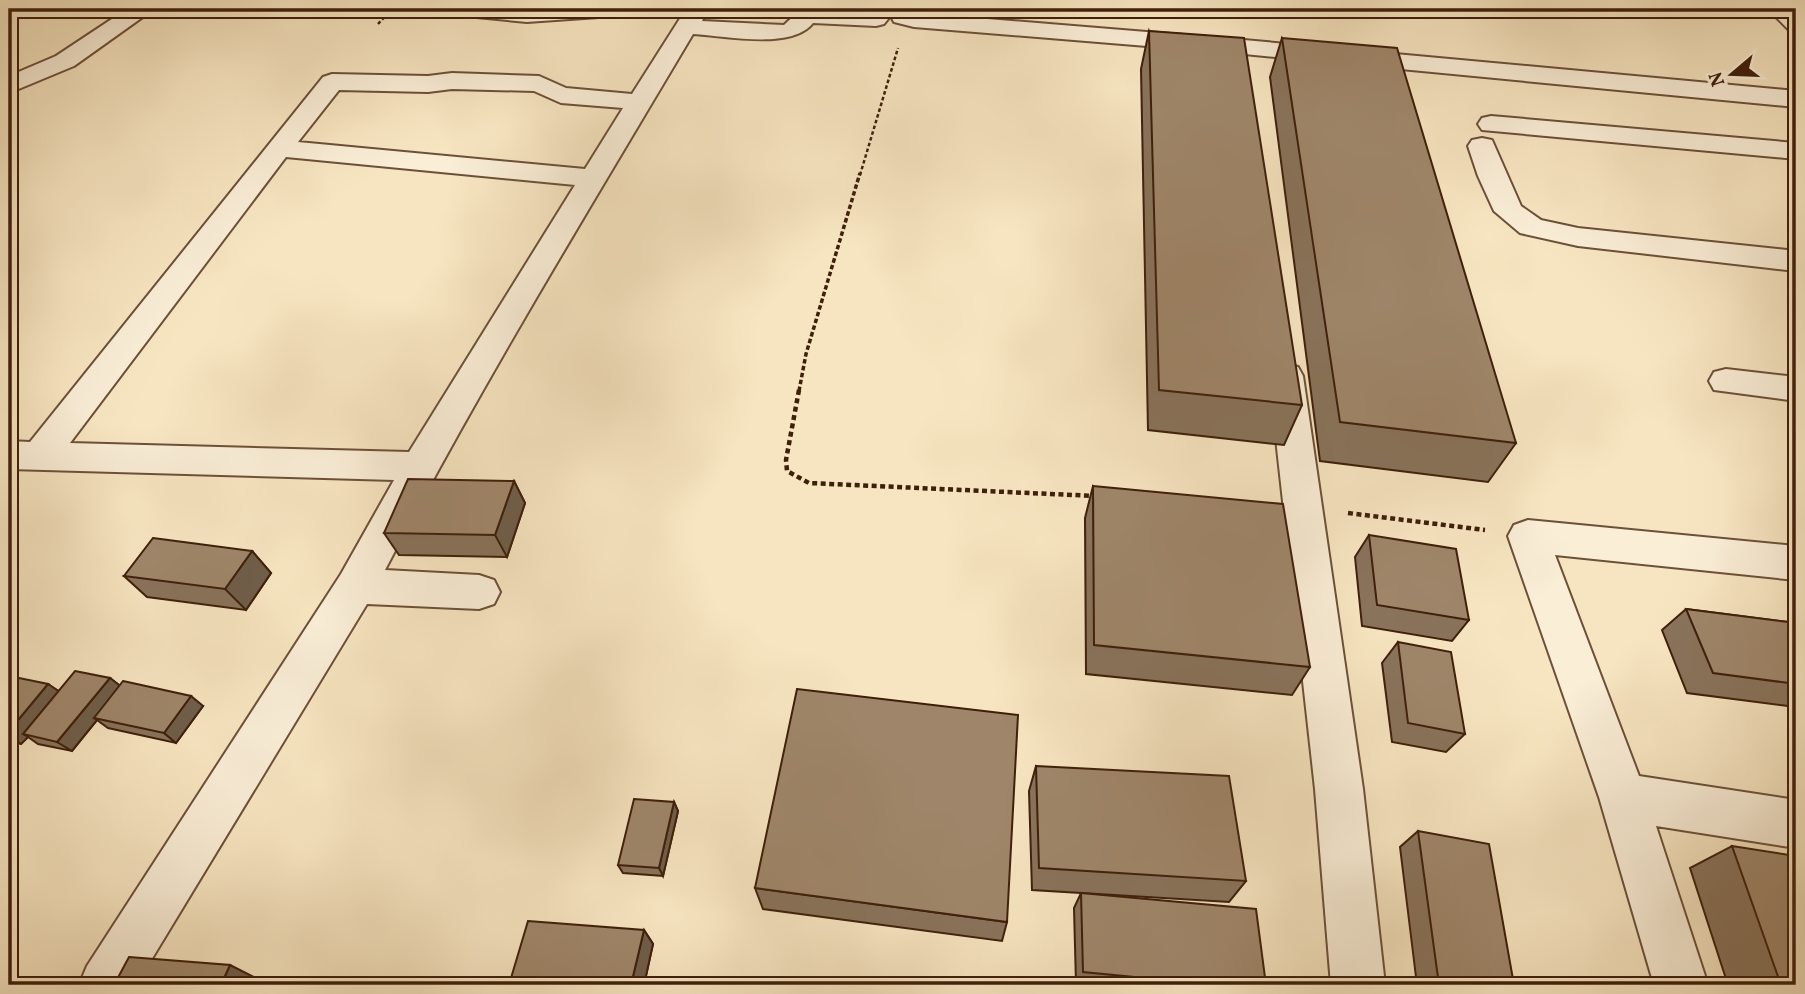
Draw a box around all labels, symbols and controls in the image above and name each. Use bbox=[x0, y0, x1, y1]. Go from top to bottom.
north arrow bbox=[1696, 38, 1766, 108]
text: N bbox=[1703, 68, 1732, 90]

